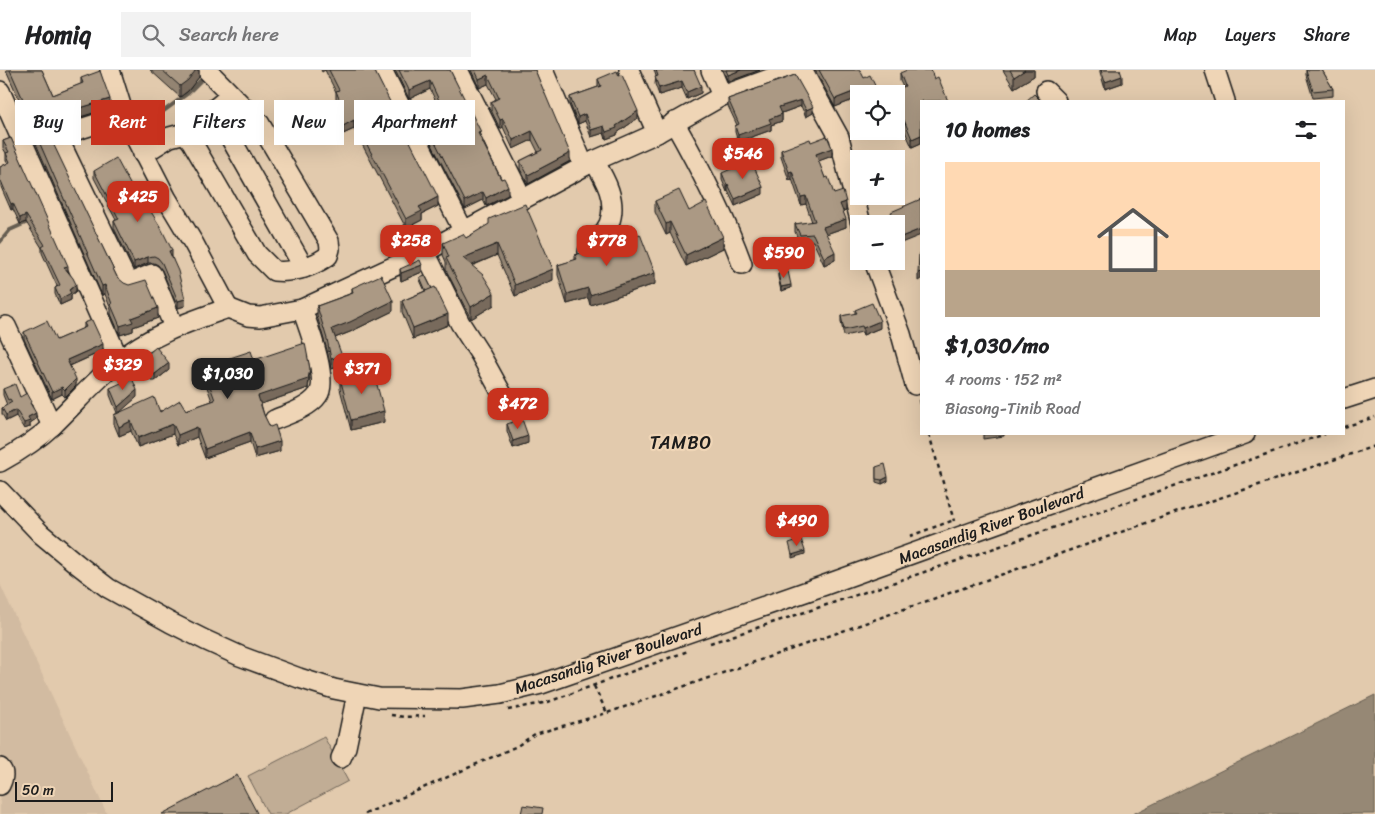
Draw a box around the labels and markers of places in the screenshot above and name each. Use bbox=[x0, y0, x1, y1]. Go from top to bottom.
pin: $546 bbox=[713, 138, 773, 180]
pin: $425 bbox=[108, 180, 168, 223]
pin: $258 bbox=[381, 224, 441, 267]
pin: $778 bbox=[577, 224, 637, 267]
pin: $590 bbox=[754, 236, 814, 279]
pin: $329 bbox=[93, 348, 153, 391]
pin: $371 bbox=[332, 352, 392, 395]
pin: $1,030 bbox=[187, 358, 269, 400]
pin: $472 bbox=[488, 388, 548, 430]
pin: $490 bbox=[767, 504, 827, 547]

